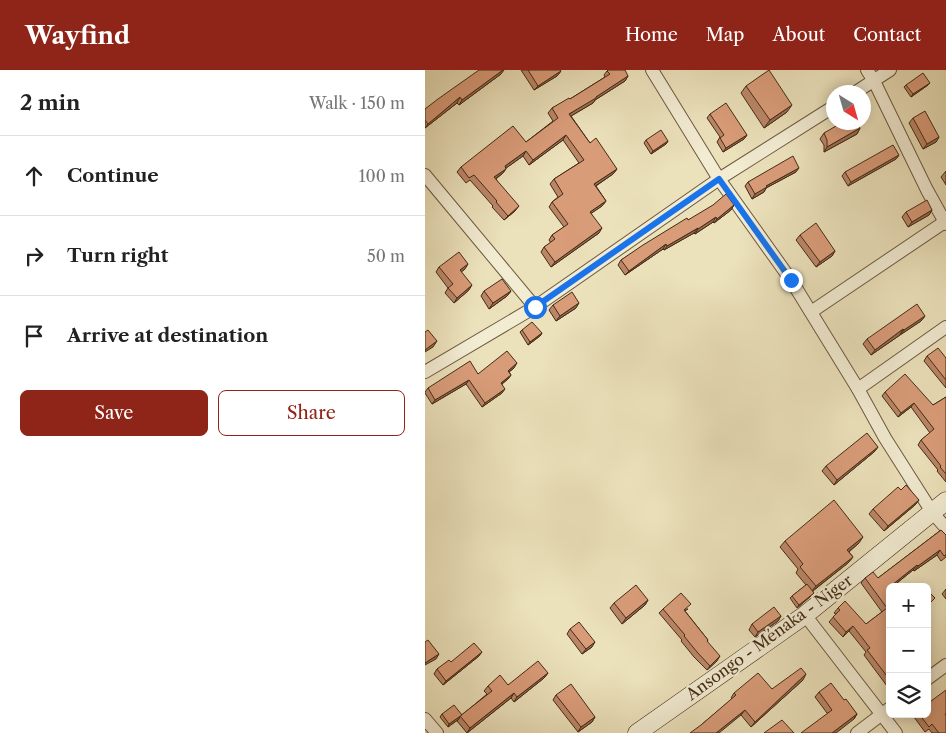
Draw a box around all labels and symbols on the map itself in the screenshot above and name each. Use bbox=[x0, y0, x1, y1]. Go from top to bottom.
north arrow bbox=[826, 85, 871, 130]
route end bbox=[780, 269, 803, 292]
route start bbox=[524, 296, 547, 319]
street label: Ansongo - Ménaka - Niger bbox=[681, 570, 856, 705]

